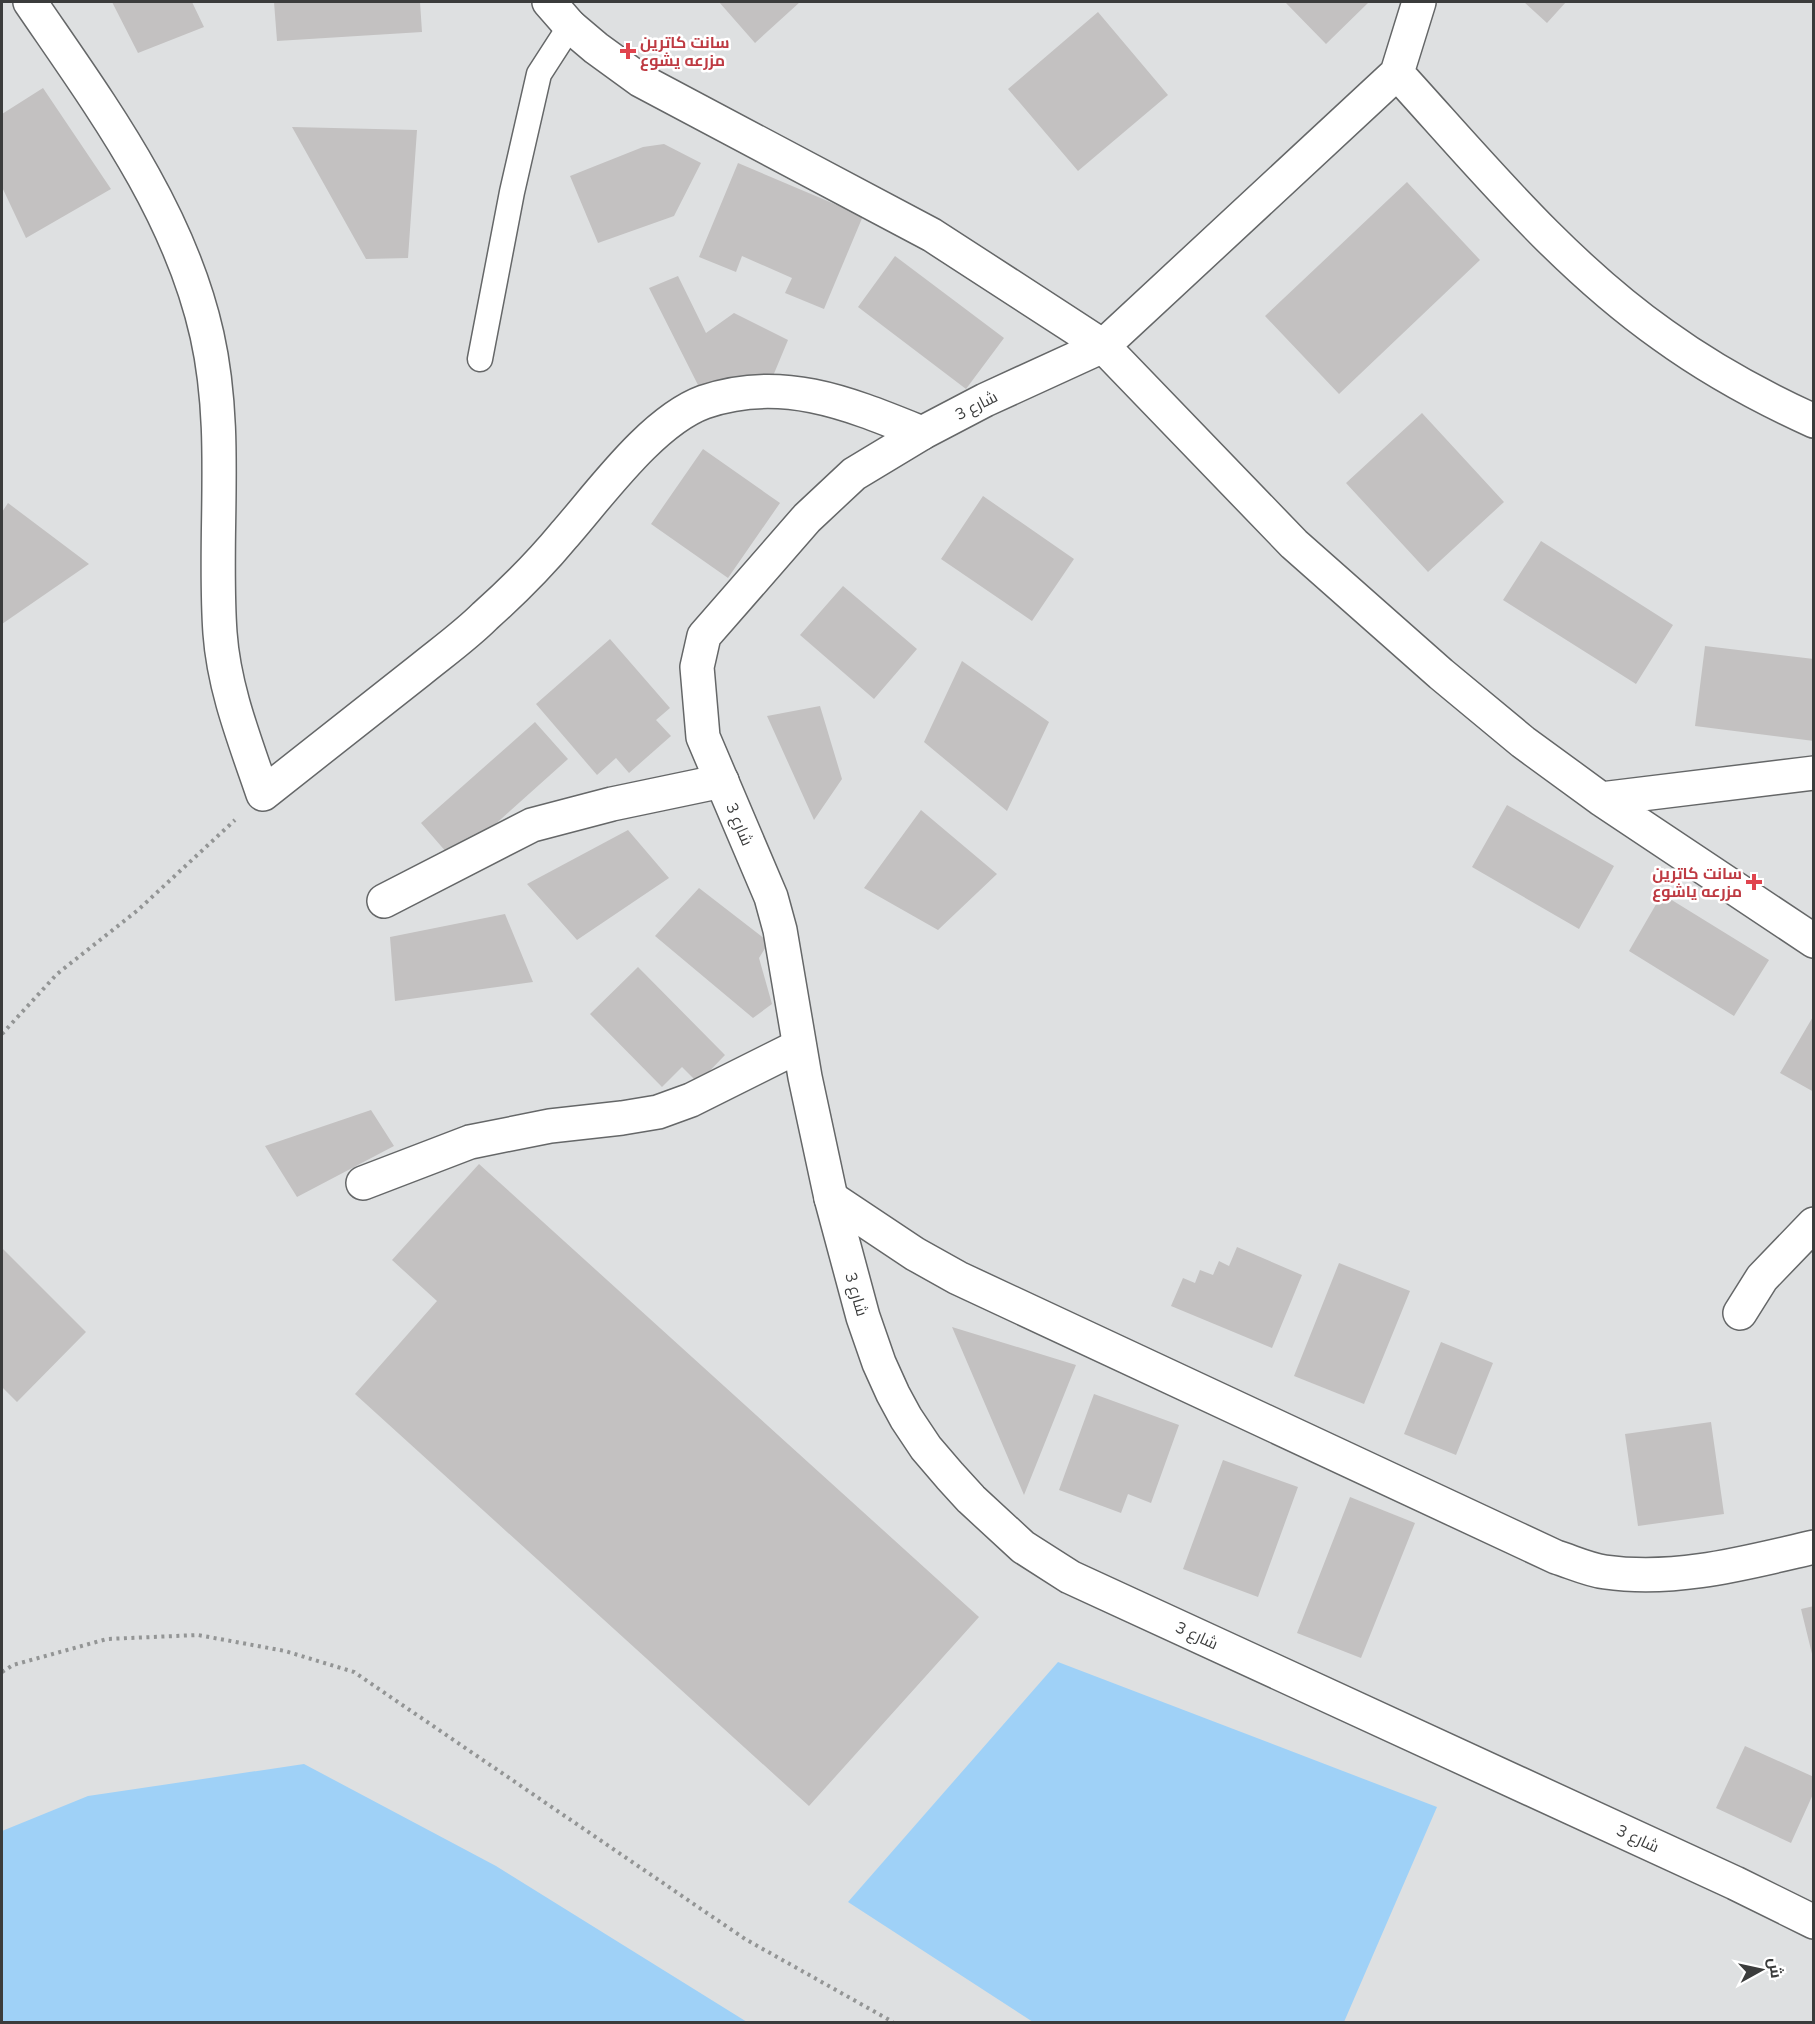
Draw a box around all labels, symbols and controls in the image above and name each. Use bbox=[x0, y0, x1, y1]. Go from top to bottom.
place label: سانت كاترين مزرعه يشوع bbox=[640, 32, 730, 71]
marker: سانت كاترين مزرعه يشوع bbox=[621, 44, 635, 58]
street label: شارع 3 bbox=[952, 386, 1001, 426]
street label: شارع 3 bbox=[720, 799, 758, 849]
place label: سانت كاترين مزرعه ياشوع bbox=[1652, 863, 1742, 902]
marker: سانت كاترين مزرعه ياشوع bbox=[1747, 875, 1761, 889]
street label: شارع 3 bbox=[839, 1270, 873, 1319]
street label: شارع 3 bbox=[1172, 1616, 1222, 1655]
street label: شارع 3 bbox=[1613, 1819, 1663, 1858]
north arrow bbox=[1731, 1940, 1791, 2000]
text: ش bbox=[1765, 1956, 1787, 1979]

